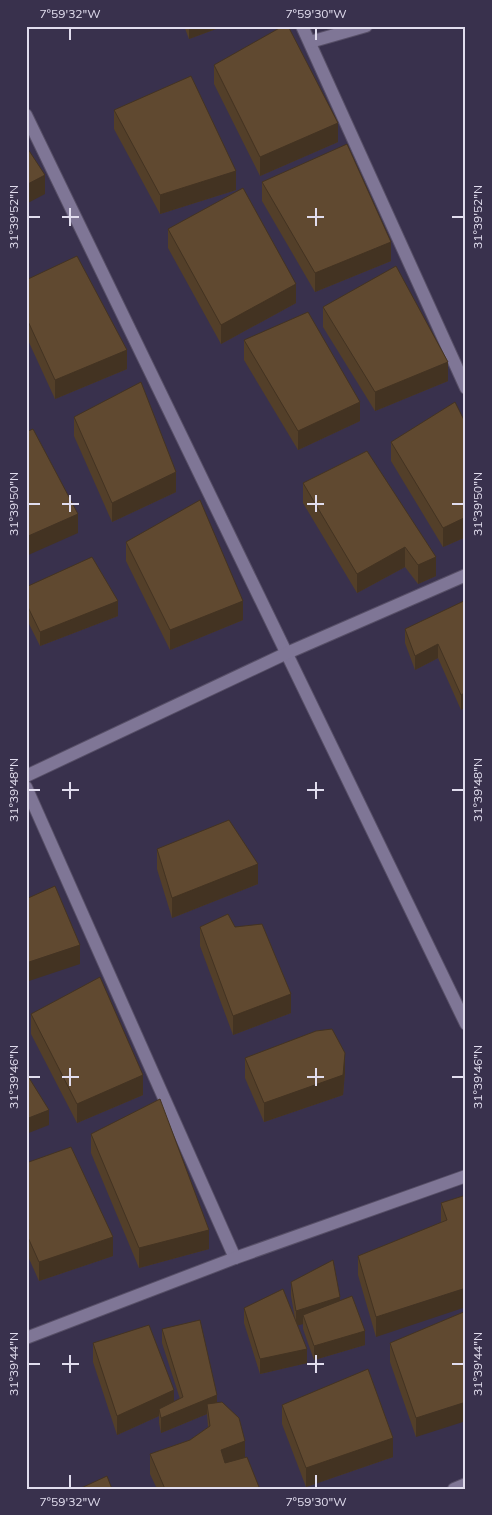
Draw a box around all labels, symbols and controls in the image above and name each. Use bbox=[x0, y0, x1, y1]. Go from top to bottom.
text: 7°59'32"W bbox=[39, 6, 101, 21]
text: 7°59'30"W bbox=[285, 6, 347, 21]
text: 31°39'52"N bbox=[6, 185, 21, 249]
text: 31°39'52"N bbox=[470, 185, 485, 249]
text: 31°39'50"N bbox=[6, 472, 21, 536]
text: 31°39'50"N bbox=[470, 472, 485, 536]
text: 31°39'48"N bbox=[6, 758, 21, 822]
text: 31°39'48"N bbox=[470, 758, 485, 822]
text: 31°39'46"N bbox=[6, 1045, 21, 1109]
text: 31°39'46"N bbox=[470, 1045, 485, 1109]
text: 31°39'44"N bbox=[6, 1332, 21, 1396]
text: 31°39'44"N bbox=[470, 1332, 485, 1396]
text: 7°59'32"W bbox=[39, 1494, 101, 1509]
text: 7°59'30"W bbox=[285, 1494, 347, 1509]

